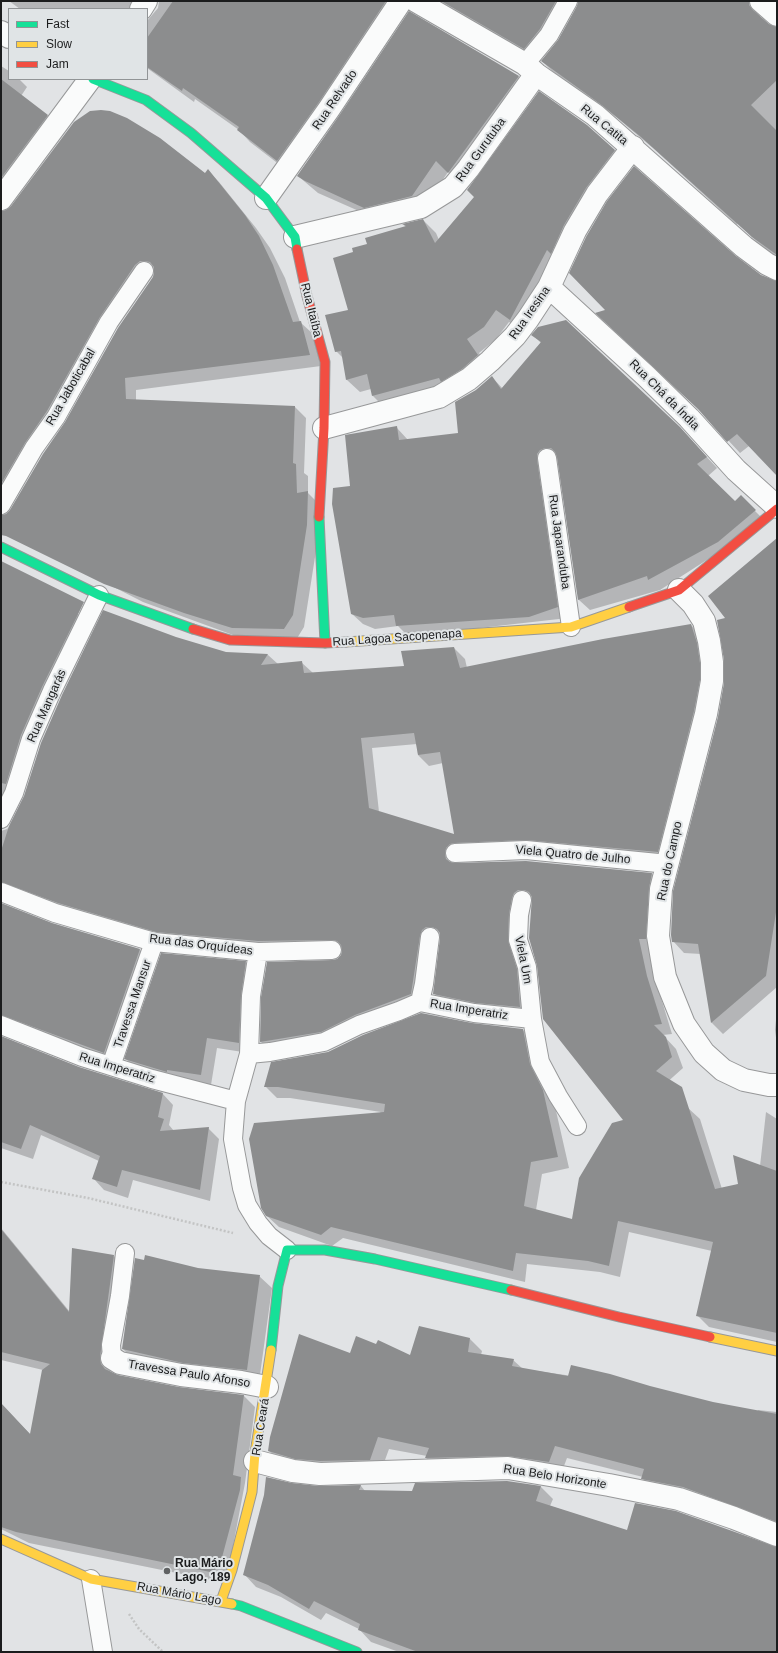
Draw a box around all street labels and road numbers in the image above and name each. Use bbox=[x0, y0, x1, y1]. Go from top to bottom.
street label: Rua Relvado bbox=[310, 67, 360, 133]
street label: Rua Catita bbox=[577, 102, 631, 148]
street label: Rua Gurutuba bbox=[453, 115, 509, 185]
street label: Rua Itaíba bbox=[297, 281, 325, 339]
street label: Rua Iresina bbox=[507, 284, 553, 342]
street label: Rua Jaboticabal bbox=[43, 346, 99, 428]
street label: Rua Chá da Índia bbox=[626, 357, 702, 433]
street label: Rua Japaranduba bbox=[545, 494, 573, 590]
street label: Rua Lagoa Sacopenapa bbox=[332, 626, 462, 650]
street label: Rua Mangarás bbox=[24, 667, 70, 745]
street label: Rua do Campo bbox=[655, 820, 685, 902]
street label: Viela Quatro de Julho bbox=[515, 843, 631, 867]
street label: Rua das Orquídeas bbox=[148, 932, 254, 958]
street label: Viela Um bbox=[511, 935, 535, 985]
street label: Travessa Mansur bbox=[111, 958, 155, 1050]
street label: Rua Imperatriz bbox=[429, 997, 509, 1023]
street label: Rua Imperatriz bbox=[77, 1050, 157, 1086]
street label: Travessa Paulo Afonso bbox=[127, 1357, 251, 1391]
street label: Rua Ceará bbox=[249, 1397, 273, 1457]
street label: Rua Belo Horizonte bbox=[502, 1462, 608, 1492]
street label: Rua Mário Lago bbox=[136, 1579, 222, 1609]

